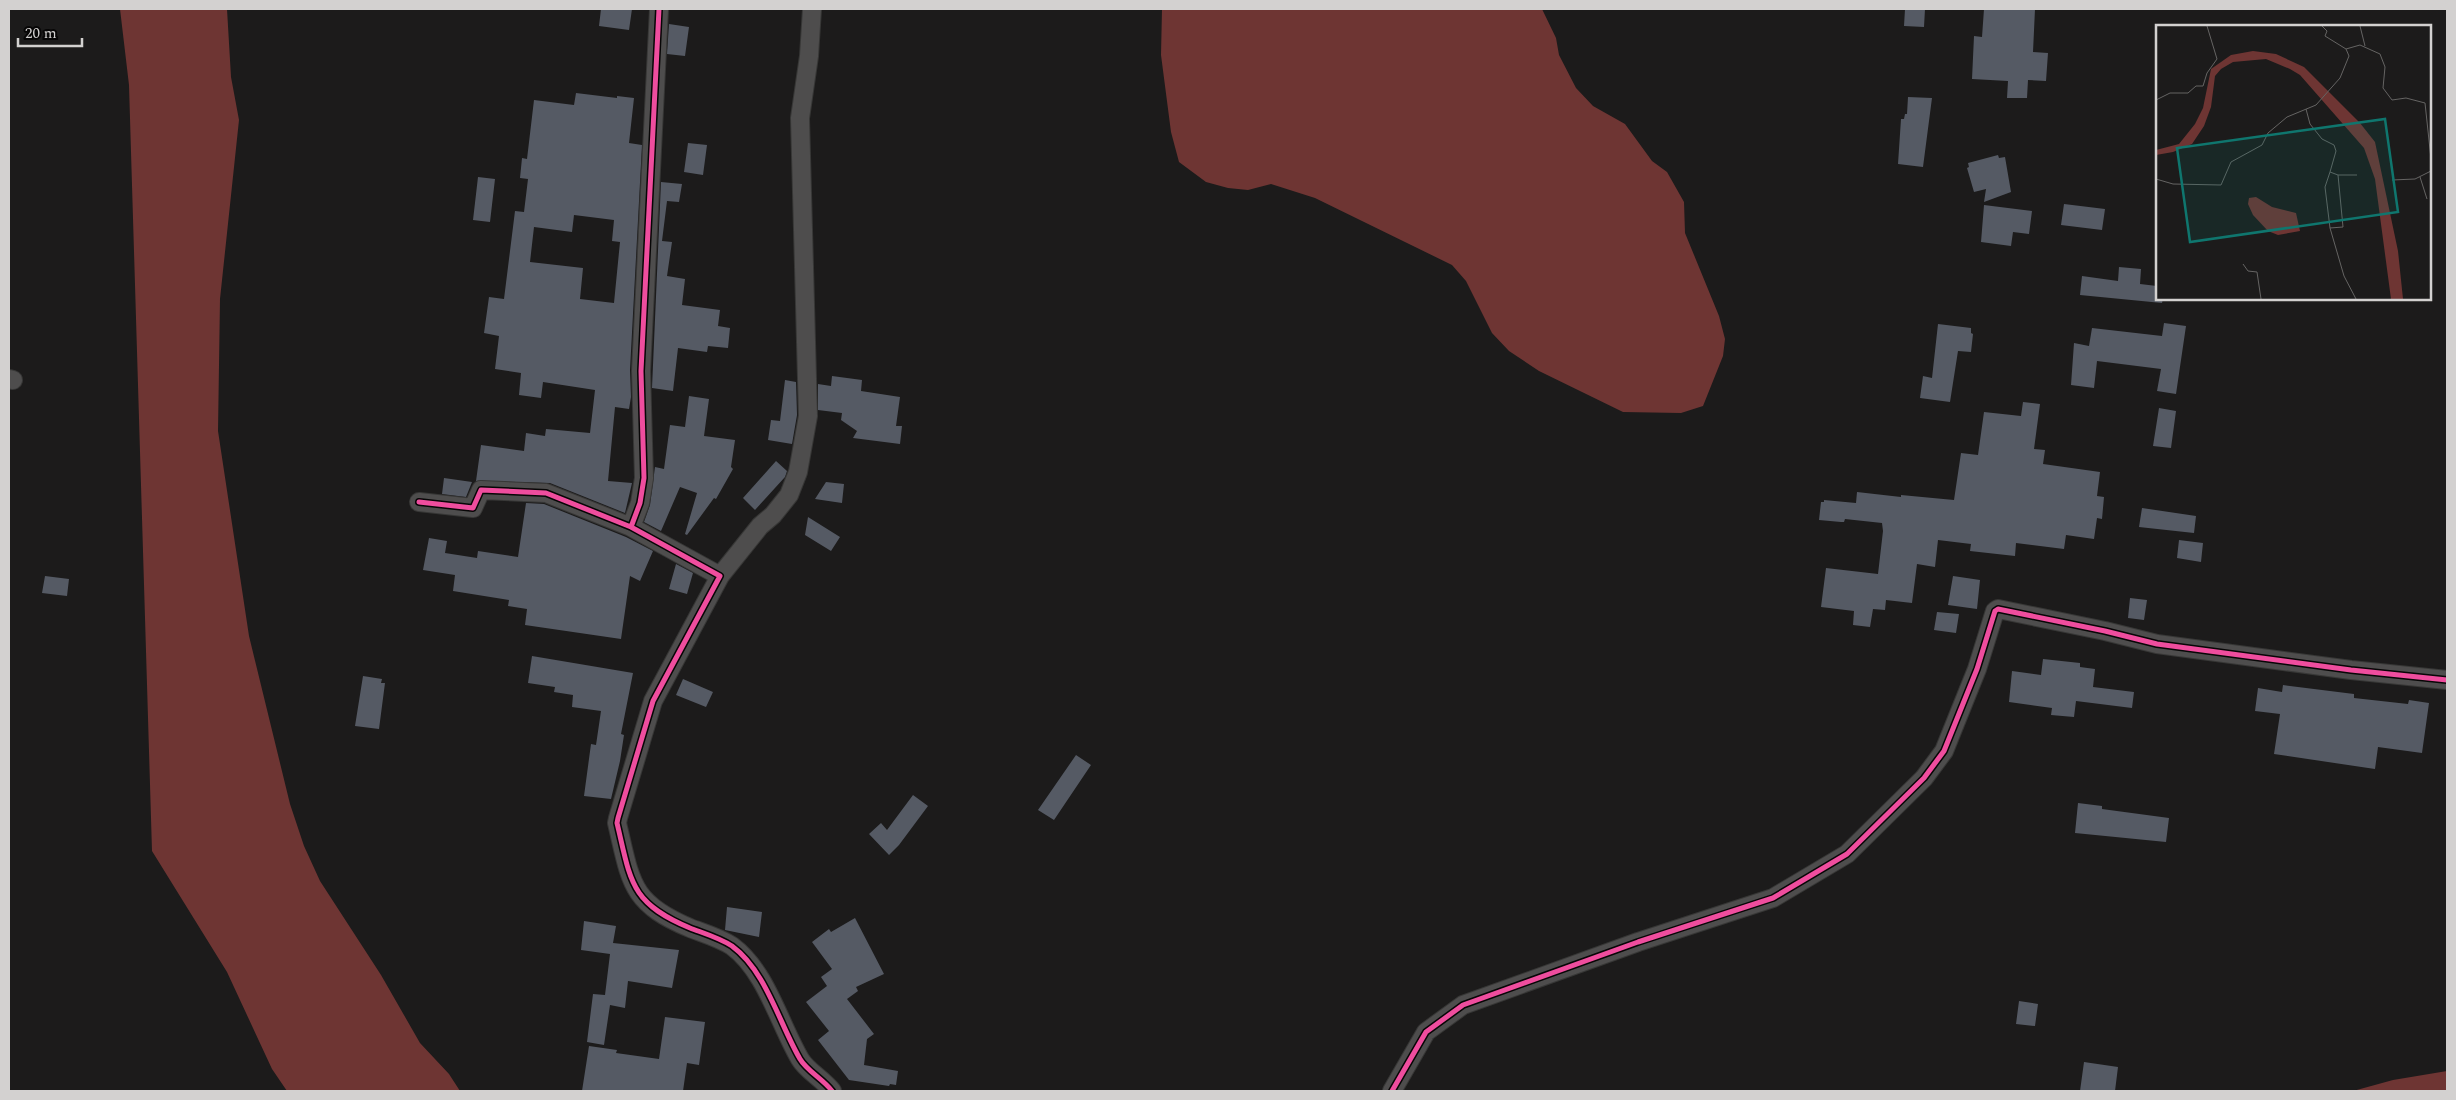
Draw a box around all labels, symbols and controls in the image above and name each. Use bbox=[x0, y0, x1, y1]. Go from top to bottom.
scale bar bbox=[18, 15, 81, 47]
text: 20 m bbox=[25, 22, 57, 45]
inset map bbox=[2156, 25, 2431, 300]

